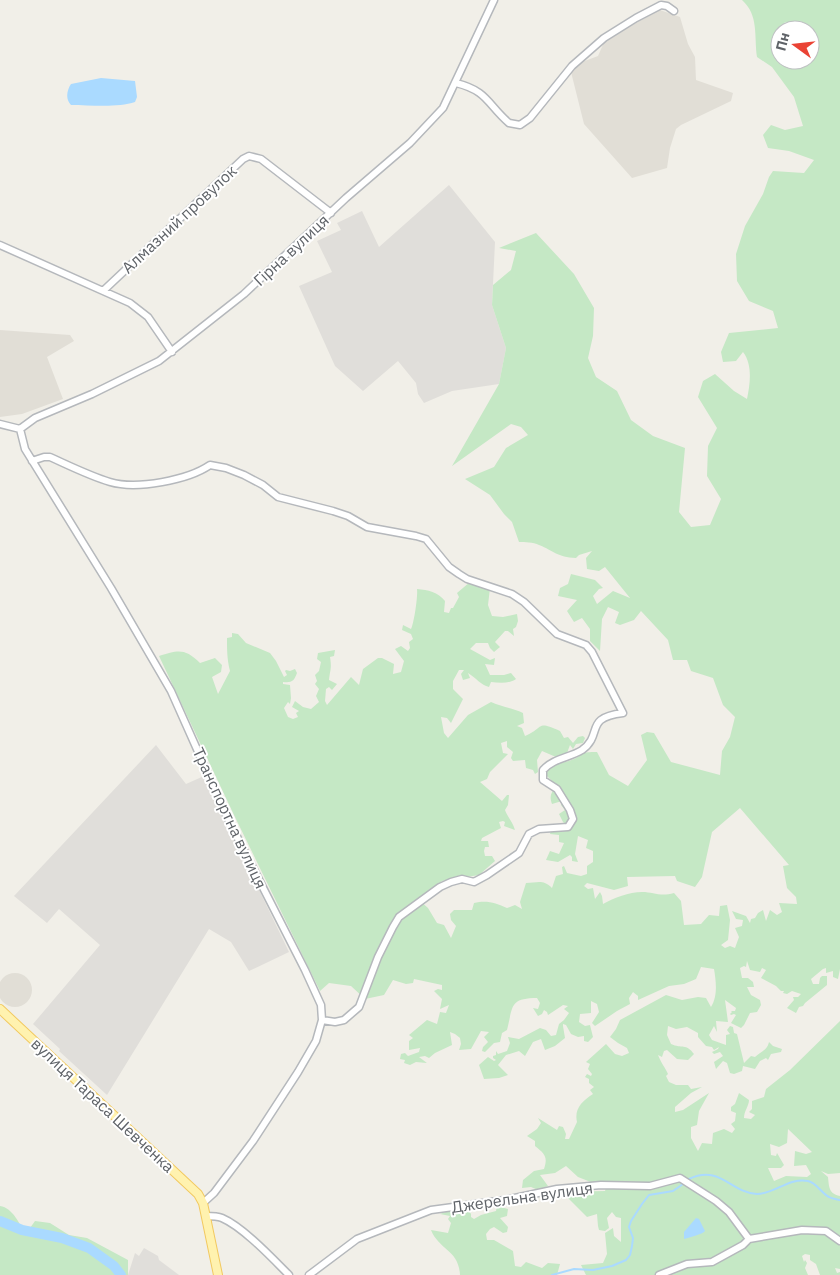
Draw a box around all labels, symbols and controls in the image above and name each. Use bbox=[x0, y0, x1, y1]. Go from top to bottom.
north arrow bbox=[770, 20, 820, 70]
text: Пн bbox=[771, 30, 794, 53]
street label: Алмазний провулок bbox=[117, 160, 241, 277]
street label: Гірна вулиця bbox=[249, 210, 333, 290]
street label: Транспортна вулиця bbox=[189, 744, 271, 892]
street label: вулиця Тараса Шевченка bbox=[27, 1033, 179, 1177]
street label: Джерельна вулиця bbox=[450, 1177, 594, 1217]

